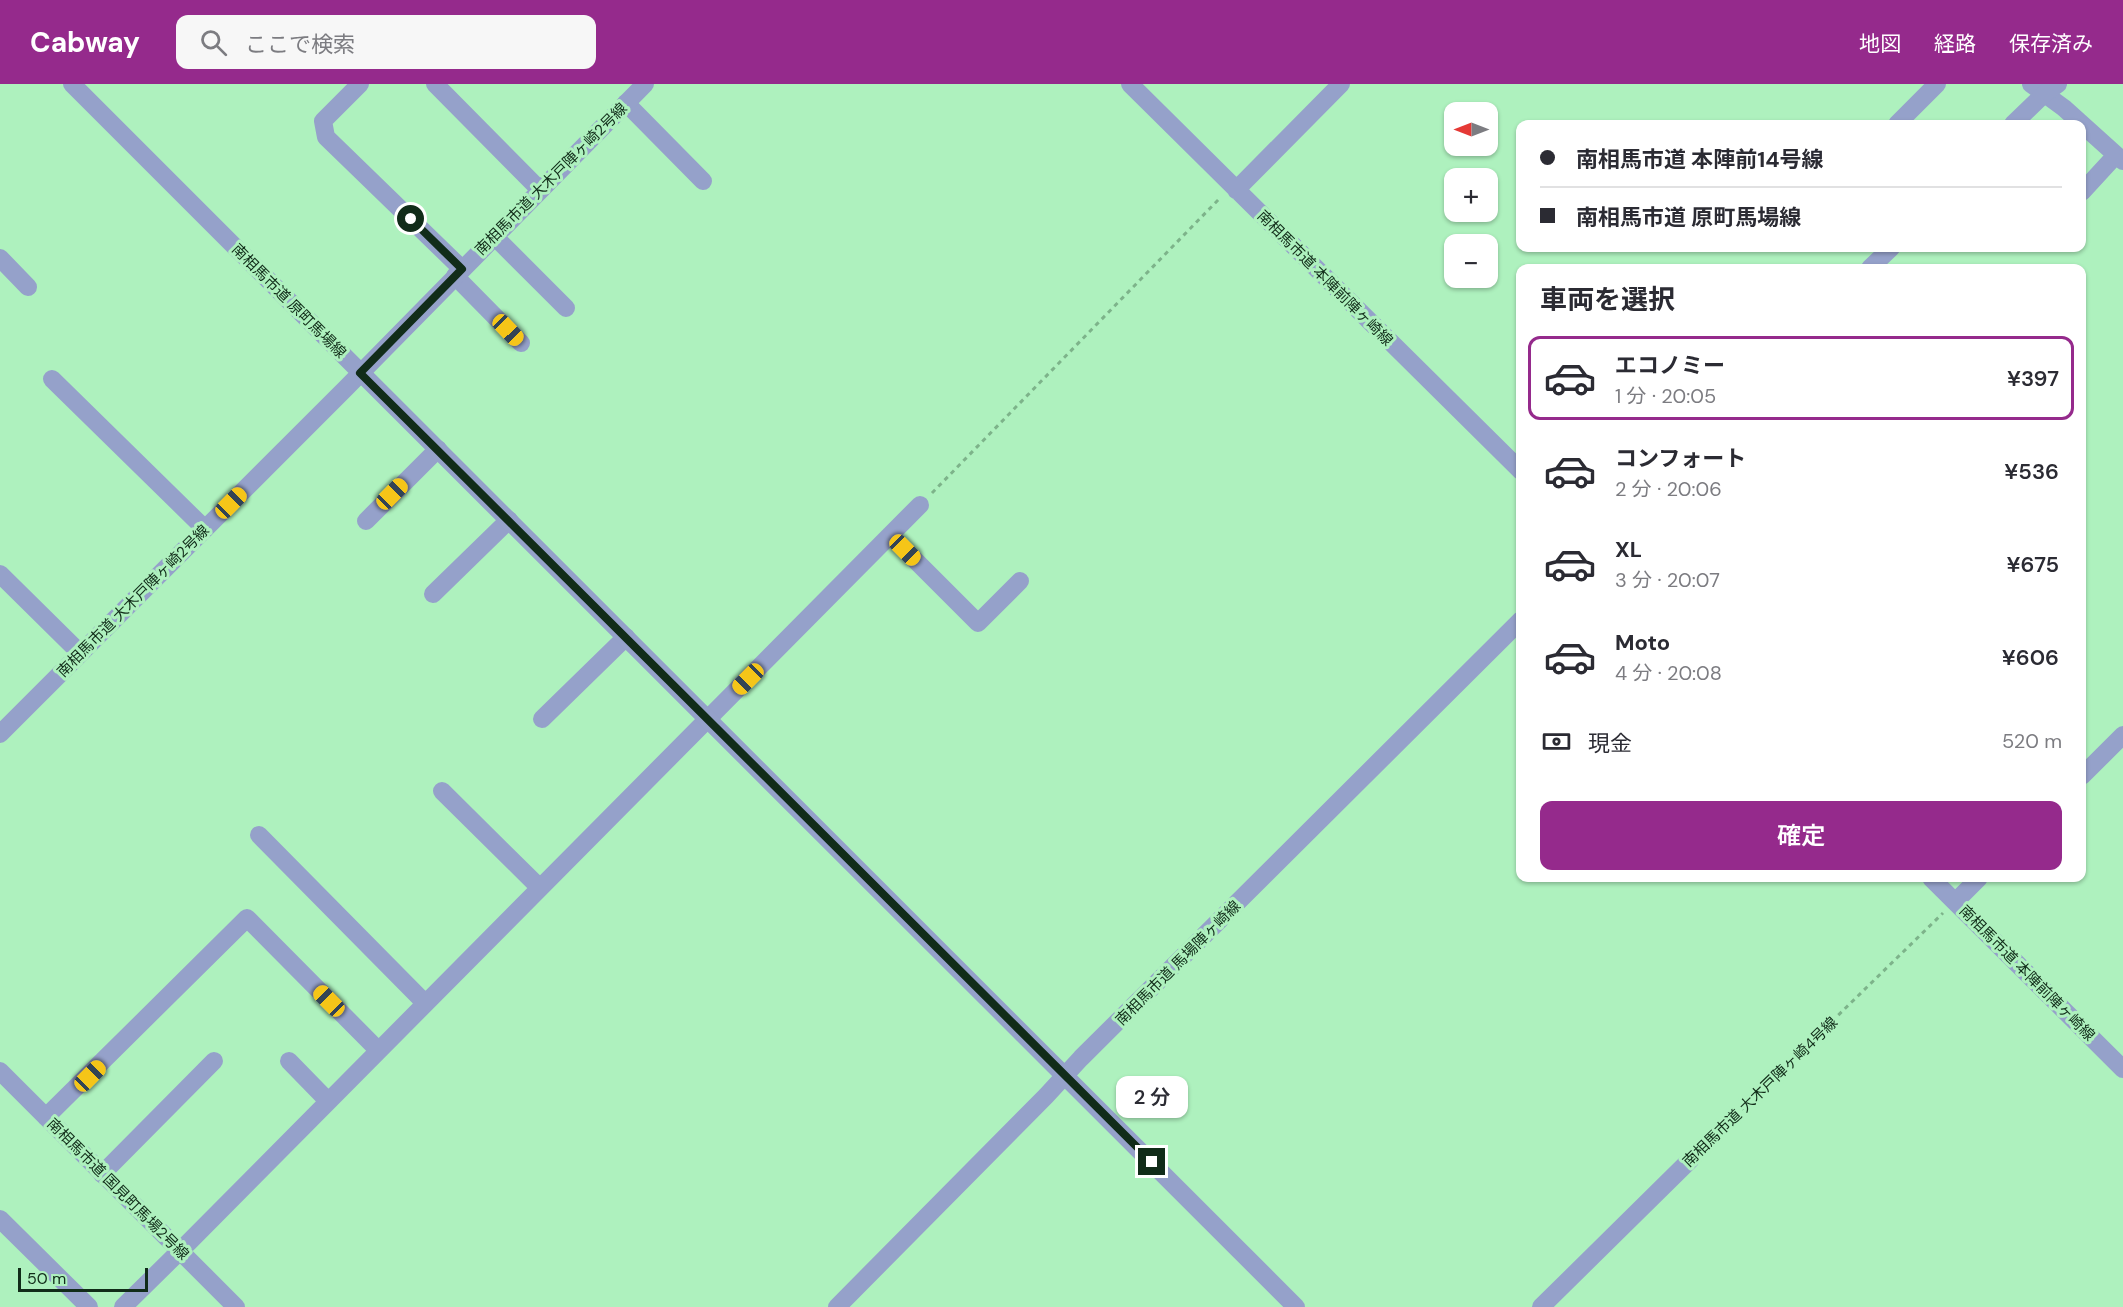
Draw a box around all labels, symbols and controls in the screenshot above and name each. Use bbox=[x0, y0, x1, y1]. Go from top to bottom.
search box bbox=[176, 15, 596, 69]
text: Cabway bbox=[30, 24, 140, 61]
icon: search bbox=[197, 26, 230, 59]
text: ここで検索 bbox=[245, 30, 355, 59]
text: 地図 bbox=[1859, 30, 1901, 58]
text: 経路 bbox=[1934, 30, 1976, 58]
text: 保存済み bbox=[2009, 30, 2093, 58]
street label: 南相馬市道 大木戸陣ヶ崎2号線 bbox=[471, 99, 631, 259]
north arrow bbox=[1444, 102, 1498, 156]
map controls bbox=[1444, 102, 1498, 288]
text: 南相馬市道 本陣前14号線 bbox=[1576, 145, 1823, 174]
button: + bbox=[1444, 168, 1498, 222]
text: 南相馬市道 原町馬場線 bbox=[1576, 203, 1801, 232]
route start bbox=[397, 205, 424, 232]
street label: 南相馬市道 本陣前陣ヶ崎線 bbox=[1253, 206, 1397, 350]
button: − bbox=[1444, 234, 1498, 288]
street label: 南相馬市道 原町馬場線 bbox=[227, 239, 351, 363]
text: 車両を選択 bbox=[1540, 282, 1675, 317]
car bbox=[489, 311, 527, 349]
icon: car bbox=[1543, 351, 1597, 405]
text: エコノミー bbox=[1615, 351, 1725, 380]
text: ¥397 bbox=[2007, 364, 2059, 393]
text: 1 分 · 20:05 bbox=[1615, 383, 1716, 409]
icon: car bbox=[1543, 444, 1597, 498]
text: コンフォート bbox=[1615, 444, 1746, 473]
text: ¥536 bbox=[2004, 457, 2059, 486]
car bbox=[373, 475, 411, 513]
text: 2 分 · 20:06 bbox=[1615, 476, 1722, 502]
car bbox=[212, 484, 250, 522]
street label: 南相馬市道 大木戸陣ヶ崎2号線 bbox=[53, 521, 213, 681]
car bbox=[886, 531, 924, 569]
text: XL bbox=[1615, 535, 1642, 564]
icon: car bbox=[1543, 537, 1597, 591]
text: ¥675 bbox=[2007, 550, 2059, 579]
text: 3 分 · 20:07 bbox=[1615, 567, 1720, 593]
text: Moto bbox=[1615, 628, 1670, 657]
icon: car bbox=[1543, 630, 1597, 684]
text: ¥606 bbox=[2002, 643, 2059, 672]
car bbox=[729, 660, 767, 698]
text: 4 分 · 20:08 bbox=[1615, 660, 1722, 686]
icon: cash bbox=[1540, 725, 1573, 758]
text: 520 m bbox=[2002, 728, 2062, 754]
text: 現金 bbox=[1588, 729, 1632, 758]
button: 確定 bbox=[1540, 801, 2062, 870]
street label: 南相馬市道 馬場陣ヶ崎線 bbox=[1111, 896, 1245, 1030]
street label: 南相馬市道 本陣前陣ヶ崎線 bbox=[1955, 901, 2099, 1045]
car bbox=[310, 982, 348, 1020]
street label: 南相馬市道 大木戸陣ヶ崎4号線 bbox=[1678, 1013, 1842, 1171]
car bbox=[71, 1057, 109, 1095]
callout: 2 分 bbox=[1116, 1075, 1188, 1117]
text: 2 分 bbox=[1134, 1084, 1170, 1110]
street label: 南相馬市道 国見町馬場2号線 bbox=[43, 1114, 193, 1264]
route end bbox=[1138, 1148, 1165, 1175]
scale bar bbox=[18, 1265, 148, 1292]
text: 50 m bbox=[27, 1268, 66, 1289]

